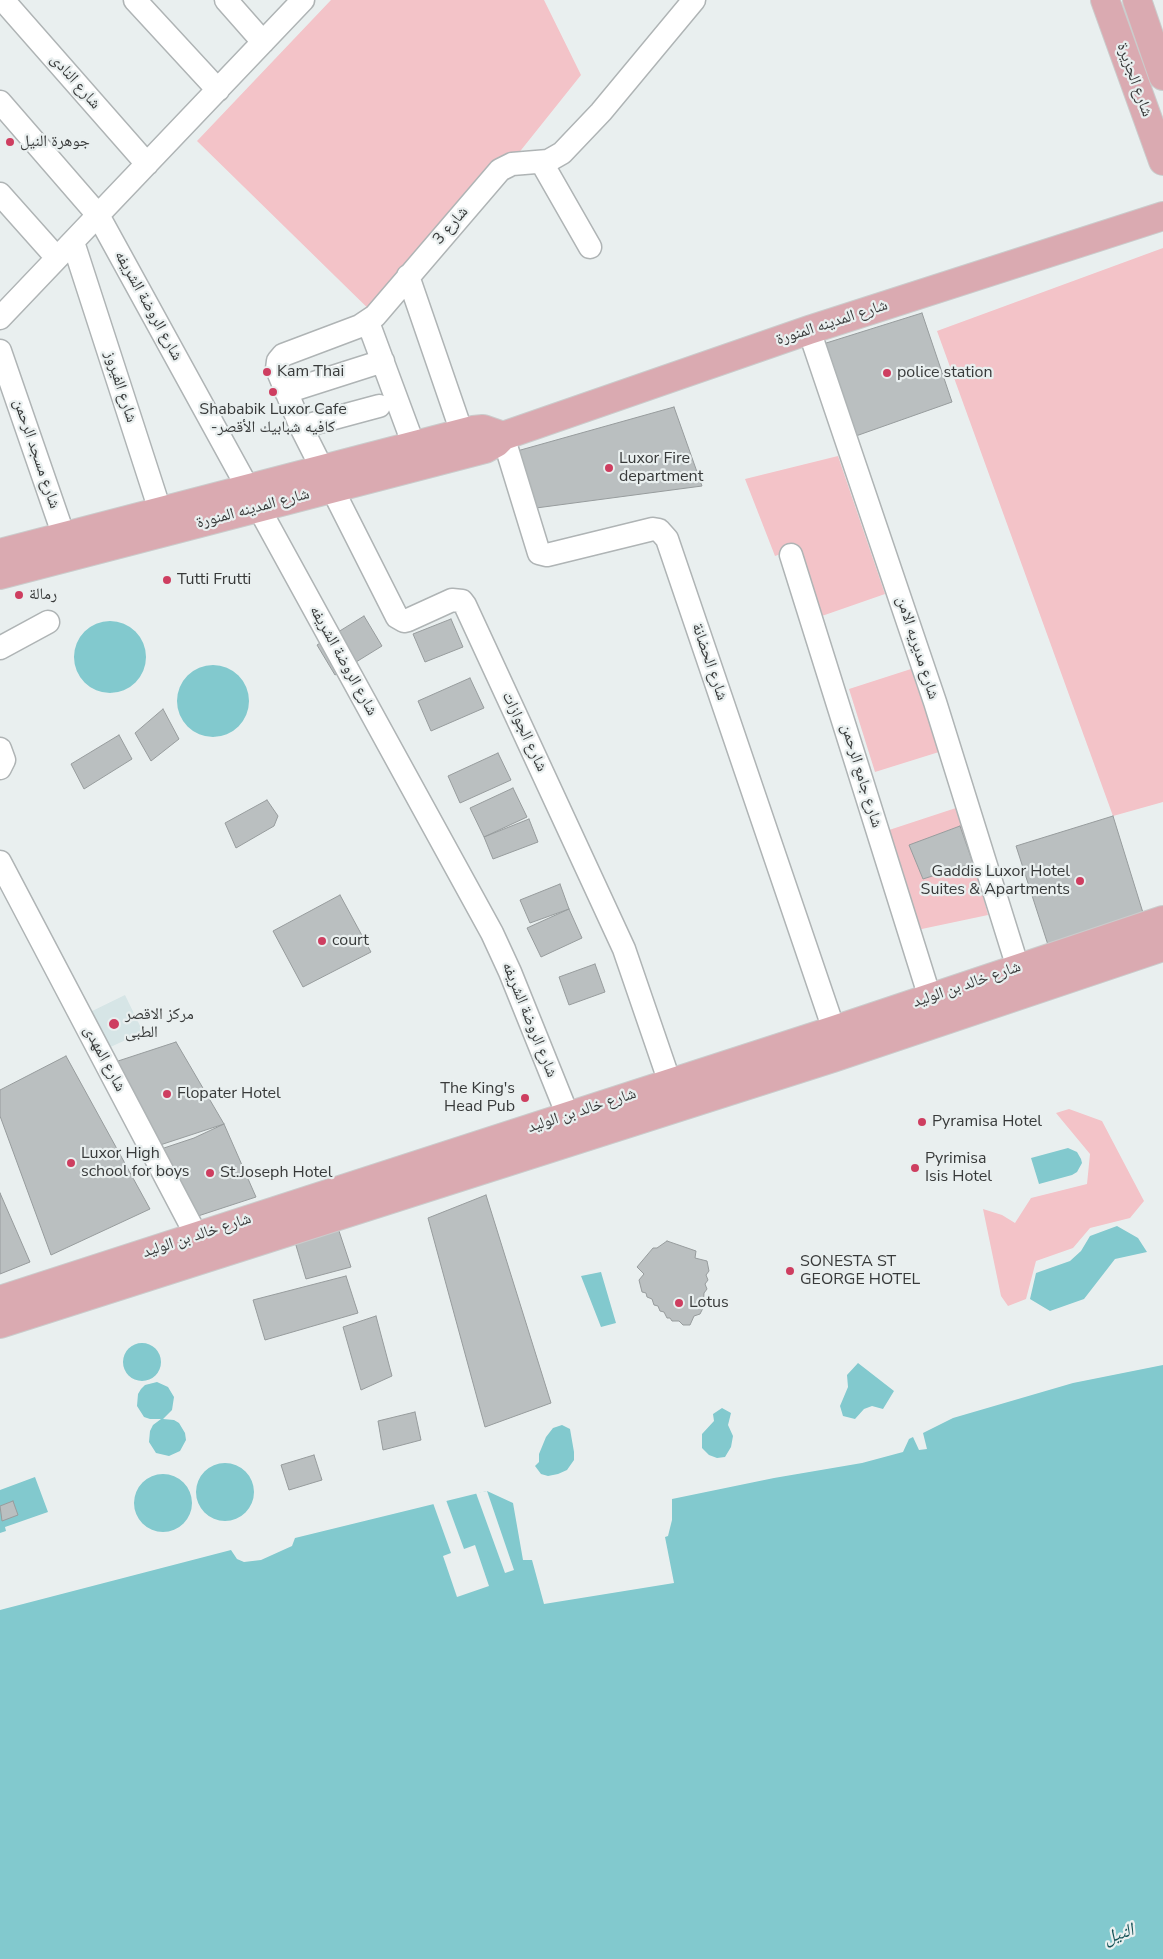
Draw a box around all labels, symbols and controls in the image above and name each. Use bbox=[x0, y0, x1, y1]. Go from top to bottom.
street label: شارع الجزيرة bbox=[1112, 40, 1156, 120]
street label: شارع النادى bbox=[46, 50, 104, 114]
place label: جوهرة النيل bbox=[20, 132, 90, 152]
marker: جوهرة النيل bbox=[4, 136, 16, 148]
street label: شارع 3 bbox=[429, 203, 473, 249]
street label: شارع الروضة الشريفه bbox=[110, 248, 186, 364]
street label: شارع المدينه المنورة bbox=[774, 296, 890, 350]
street label: شارع الفيروز bbox=[99, 349, 141, 425]
place label: Kam Thai bbox=[277, 362, 344, 382]
place label: police station bbox=[897, 363, 993, 383]
marker: Kam Thai bbox=[261, 366, 273, 378]
marker: police station bbox=[881, 367, 893, 379]
marker: Shababik Luxor Cafe -كافيه شبابيك الأقصر bbox=[267, 386, 279, 398]
street label: شارع مسجد الرحمن bbox=[8, 397, 64, 511]
place label: Shababik Luxor Cafe -كافيه شبابيك الأقصر bbox=[199, 400, 347, 438]
place label: Luxor Fire department bbox=[619, 449, 703, 487]
marker: Luxor Fire department bbox=[603, 462, 615, 474]
street label: شارع المدينه المنورة bbox=[194, 485, 312, 533]
place label: Tutti Frutti bbox=[177, 570, 251, 590]
marker: Tutti Frutti bbox=[161, 574, 173, 586]
place label: رمالة bbox=[29, 585, 57, 605]
marker: رمالة bbox=[13, 589, 25, 601]
street label: شارع مديريه الامن bbox=[891, 594, 943, 702]
street label: شارع الروضة الشريفه bbox=[305, 603, 381, 719]
street label: شارع الحضانة bbox=[687, 621, 731, 703]
street label: شارع الجوازات bbox=[497, 689, 551, 775]
street label: شارع جامع الرحمن bbox=[836, 722, 886, 830]
place label: Gaddis Luxor Hotel Suites & Apartments bbox=[921, 862, 1070, 900]
marker: Gaddis Luxor Hotel Suites & Apartments bbox=[1074, 875, 1086, 887]
place label: court bbox=[332, 931, 369, 951]
marker: court bbox=[316, 935, 328, 947]
street label: شارع خالد بن الوليد bbox=[910, 958, 1024, 1012]
street label: شارع الروضة الشريفه bbox=[497, 959, 561, 1081]
place label: مركز الاقصر الطبى bbox=[125, 1005, 194, 1043]
marker: مركز الاقصر الطبى bbox=[107, 1017, 121, 1031]
street label: شارع المهدى bbox=[79, 1023, 129, 1095]
place label: The King's Head Pub bbox=[440, 1079, 515, 1117]
place label: Flopater Hotel bbox=[177, 1084, 281, 1104]
street label: شارع خالد بن الوليد bbox=[525, 1084, 639, 1138]
marker: Flopater Hotel bbox=[161, 1088, 173, 1100]
marker: The King's Head Pub bbox=[519, 1092, 531, 1104]
place label: Pyramisa Hotel bbox=[932, 1112, 1042, 1132]
marker: Pyramisa Hotel bbox=[916, 1116, 928, 1128]
place label: Luxor High school for boys bbox=[81, 1144, 190, 1182]
place label: Pyrimisa Isis Hotel bbox=[925, 1149, 992, 1187]
marker: Luxor High school for boys bbox=[65, 1157, 77, 1169]
marker: Pyrimisa Isis Hotel bbox=[909, 1162, 921, 1174]
place label: St.Joseph Hotel bbox=[220, 1163, 332, 1183]
marker: St.Joseph Hotel bbox=[204, 1167, 216, 1179]
street label: شارع خالد بن الوليد bbox=[140, 1209, 254, 1263]
place label: SONESTA ST GEORGE HOTEL bbox=[800, 1252, 920, 1290]
marker: SONESTA ST GEORGE HOTEL bbox=[784, 1265, 796, 1277]
place label: Lotus bbox=[689, 1293, 729, 1313]
marker: Lotus bbox=[673, 1297, 685, 1309]
water label: النيل bbox=[1101, 1920, 1137, 1950]

